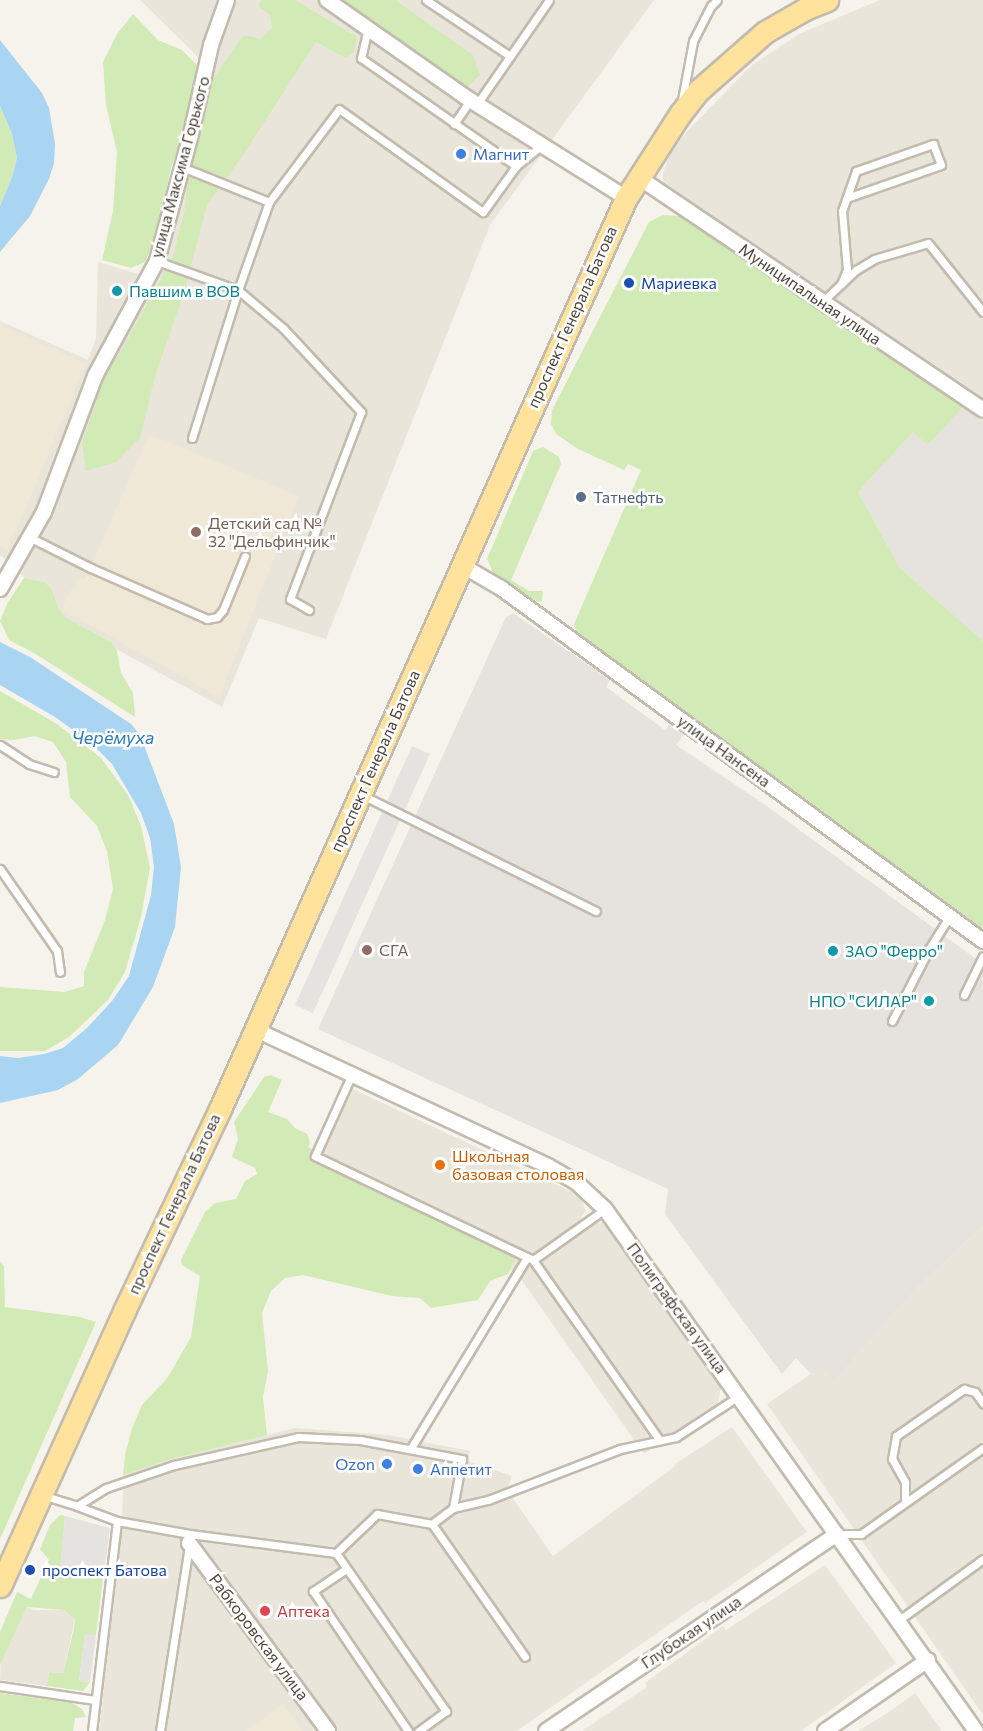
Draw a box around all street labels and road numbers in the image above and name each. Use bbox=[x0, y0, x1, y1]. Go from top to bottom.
street label: улица Максима Горького bbox=[146, 74, 214, 260]
street label: проспект Генерала Батова bbox=[523, 223, 621, 411]
street label: Муниципальная улица bbox=[735, 239, 885, 349]
street label: проспект Генерала Батова bbox=[326, 667, 424, 855]
street label: улица Нансена bbox=[674, 711, 774, 791]
street label: проспект Генерала Батова bbox=[124, 1111, 224, 1297]
street label: Полиграфская улица bbox=[623, 1239, 731, 1377]
street label: Рабкоровская улица bbox=[205, 1570, 313, 1704]
street label: Глубокая улица bbox=[637, 1592, 745, 1672]

